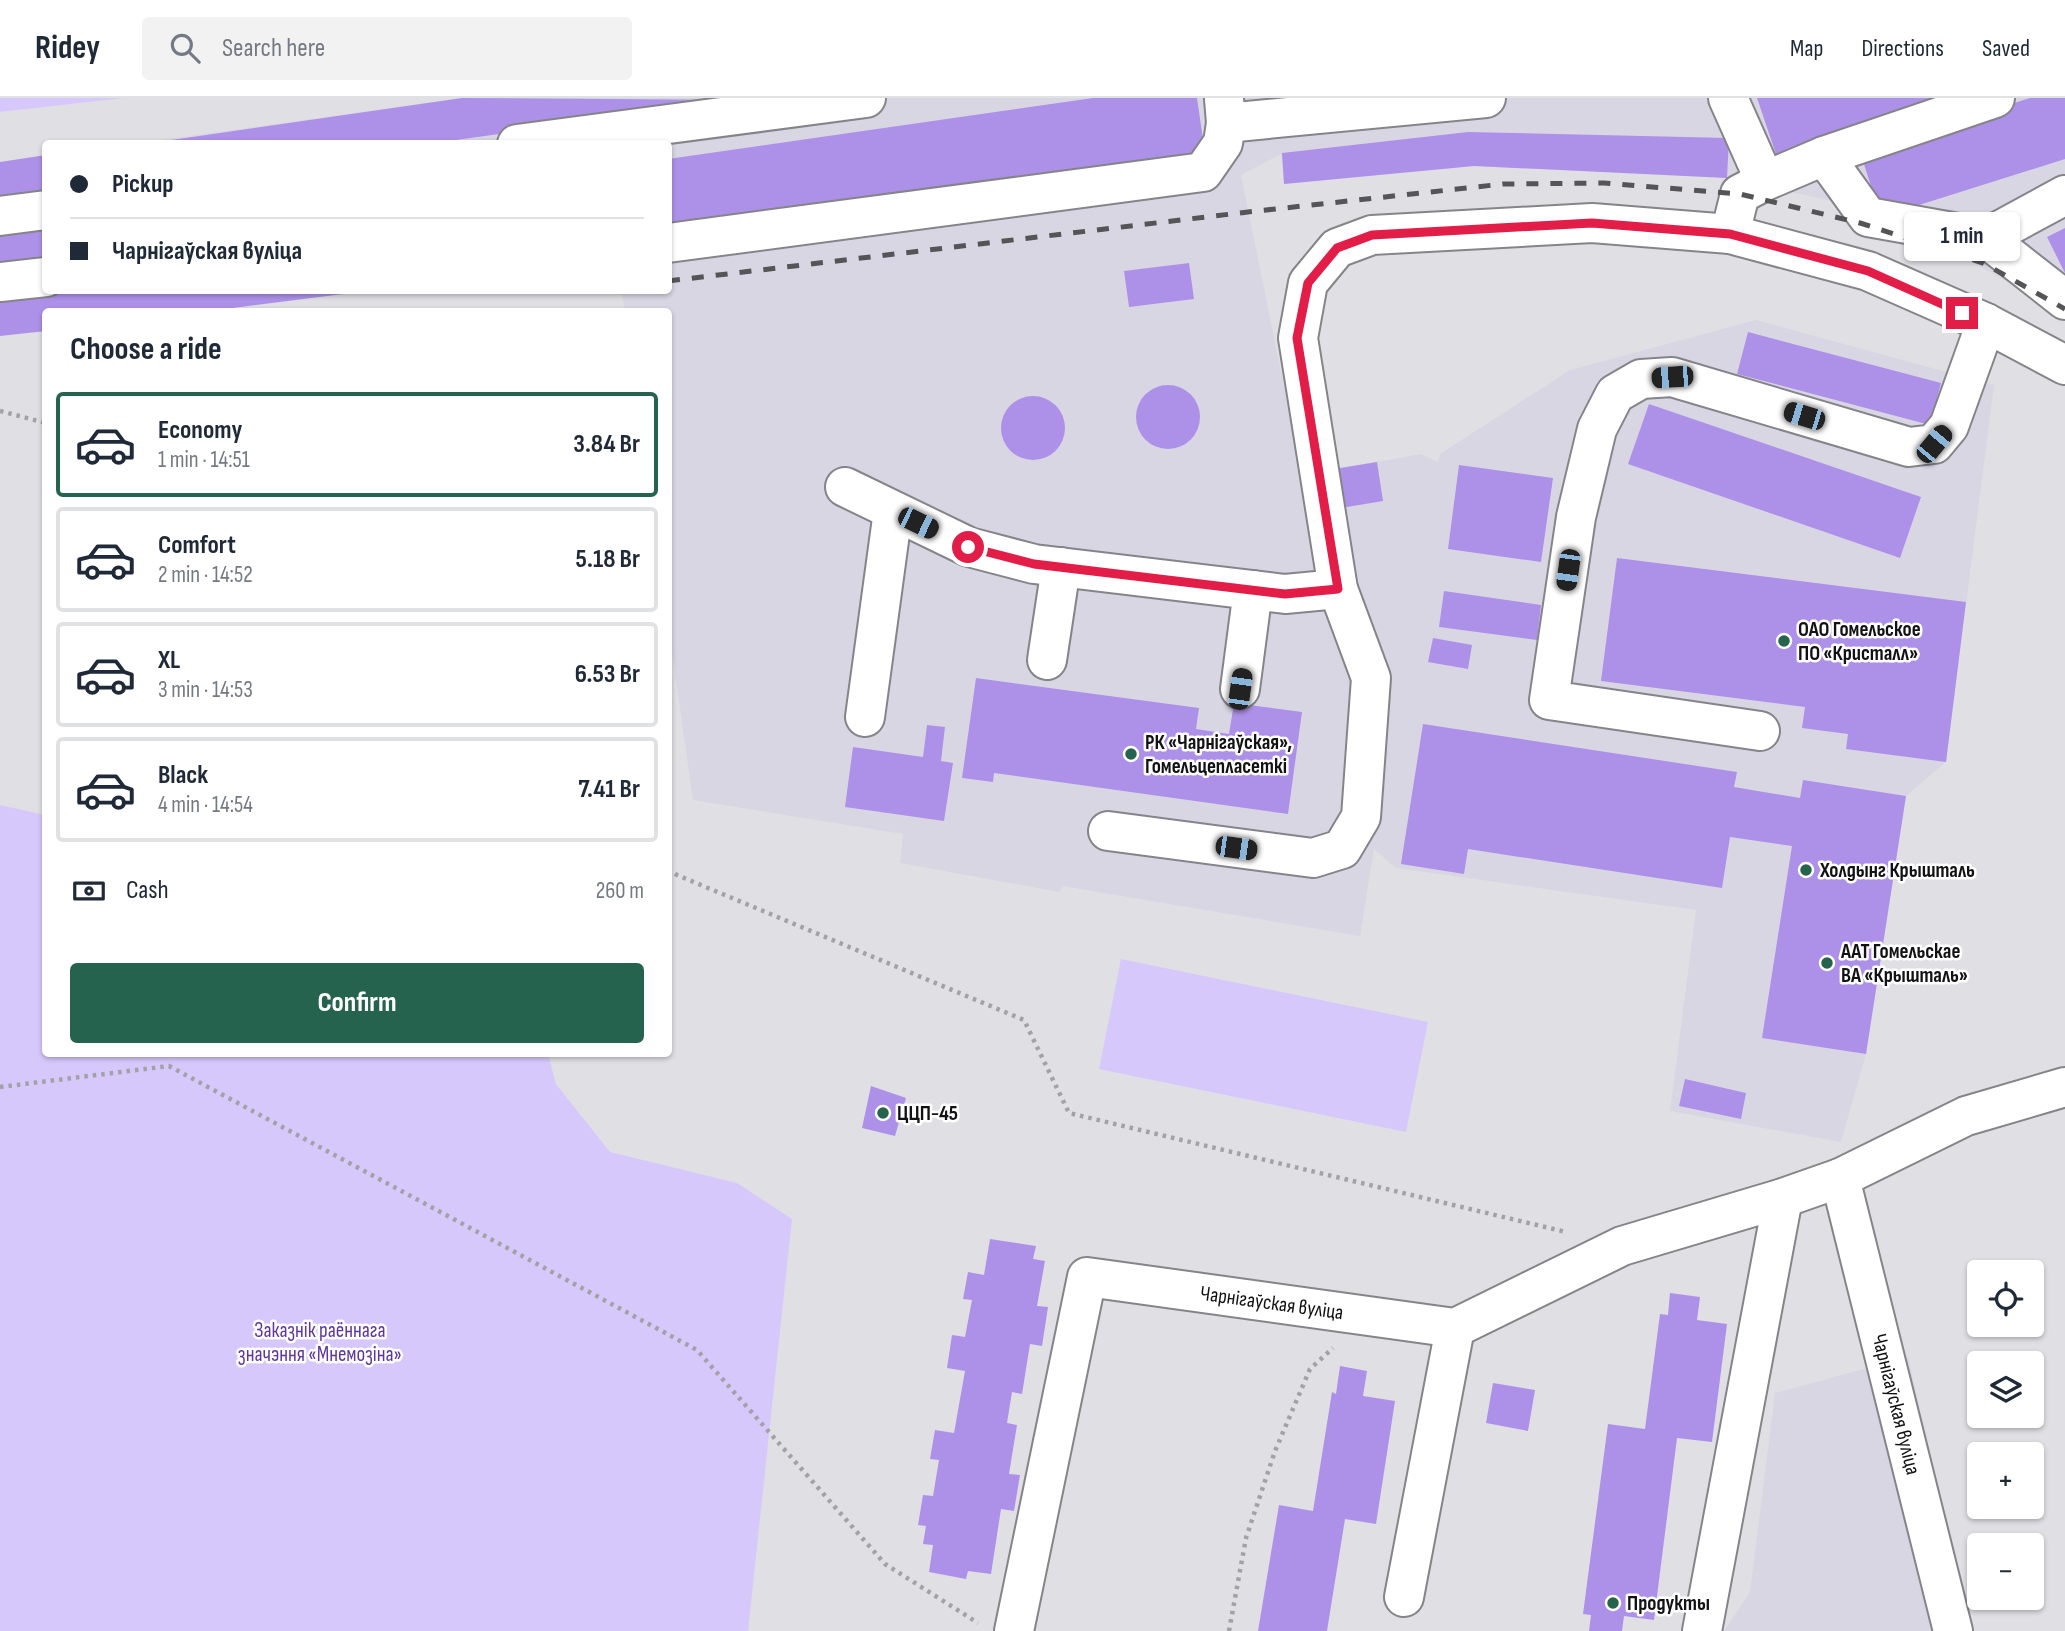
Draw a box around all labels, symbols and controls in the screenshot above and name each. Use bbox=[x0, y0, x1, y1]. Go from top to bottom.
search box bbox=[142, 17, 632, 80]
text: Ridey bbox=[35, 28, 100, 68]
icon: search bbox=[166, 29, 204, 67]
text: Search here bbox=[222, 33, 325, 64]
text: Map bbox=[1790, 34, 1823, 63]
text: Directions bbox=[1861, 34, 1944, 63]
text: Saved bbox=[1982, 34, 2030, 63]
text: Pickup bbox=[112, 169, 174, 200]
callout: 1 min bbox=[1904, 212, 2020, 260]
text: 1 min bbox=[1941, 222, 1983, 250]
text: Чарнігаўская вуліца bbox=[112, 236, 302, 267]
route end bbox=[1946, 297, 1978, 329]
text: Choose a ride bbox=[70, 330, 222, 369]
car bbox=[1651, 365, 1694, 389]
car bbox=[1781, 400, 1828, 432]
icon: car bbox=[74, 413, 137, 476]
text: Economy bbox=[158, 415, 242, 446]
car bbox=[1913, 421, 1956, 467]
text: 3.84 Br bbox=[573, 429, 640, 460]
text: 1 min · 14:51 bbox=[158, 446, 250, 474]
car bbox=[895, 504, 942, 542]
icon: car bbox=[74, 528, 137, 591]
text: Comfort bbox=[158, 530, 236, 561]
route start bbox=[952, 531, 984, 563]
text: 5.18 Br bbox=[576, 544, 640, 575]
car bbox=[1555, 548, 1582, 592]
text: 2 min · 14:52 bbox=[158, 561, 253, 589]
place label: ОАО Гомельское ПО «Кристалл» bbox=[1798, 617, 1921, 666]
marker: ОАО Гомельское ПО «Кристалл» bbox=[1776, 633, 1792, 649]
icon: car bbox=[74, 643, 137, 706]
text: XL bbox=[158, 645, 180, 676]
text: 6.53 Br bbox=[575, 659, 640, 690]
car bbox=[1227, 667, 1254, 711]
text: 3 min · 14:53 bbox=[158, 676, 253, 704]
place label: РК «Чарнігаўская», Гомельцепласеткі bbox=[1145, 730, 1292, 779]
marker: РК «Чарнігаўская», Гомельцепласеткі bbox=[1123, 746, 1139, 762]
icon: car bbox=[74, 758, 137, 821]
text: Black bbox=[158, 760, 208, 791]
text: 7.41 Br bbox=[578, 774, 640, 805]
text: 4 min · 14:54 bbox=[158, 791, 253, 819]
car bbox=[1214, 835, 1259, 861]
place label: Холдынг Крышталь bbox=[1819, 858, 1975, 883]
marker: Холдынг Крышталь bbox=[1798, 862, 1814, 878]
icon: cash bbox=[70, 872, 108, 910]
text: Cash bbox=[126, 875, 169, 906]
text: 260 m bbox=[596, 877, 644, 905]
place label: ААТ Гомельскае ВА «Крышталь» bbox=[1840, 939, 1968, 988]
marker: ААТ Гомельскае ВА «Крышталь» bbox=[1819, 955, 1835, 971]
button: Confirm bbox=[70, 963, 644, 1043]
place label: ЦЦП-45 bbox=[897, 1101, 958, 1126]
marker: ЦЦП-45 bbox=[875, 1105, 891, 1121]
map controls bbox=[1967, 1260, 2044, 1610]
button: locate bbox=[1967, 1260, 2044, 1337]
street label: Чарнігаўская вуліца bbox=[1199, 1280, 1345, 1325]
park label: Заказнік раённага значэння «Мнемозіна» bbox=[238, 1318, 402, 1367]
street label: Чарнігаўская вуліца bbox=[1867, 1331, 1926, 1477]
button: layers bbox=[1967, 1351, 2044, 1428]
button: + bbox=[1967, 1442, 2044, 1519]
button: − bbox=[1967, 1533, 2044, 1610]
place label: Продукты bbox=[1627, 1591, 1710, 1616]
marker: Продукты bbox=[1605, 1595, 1621, 1611]

